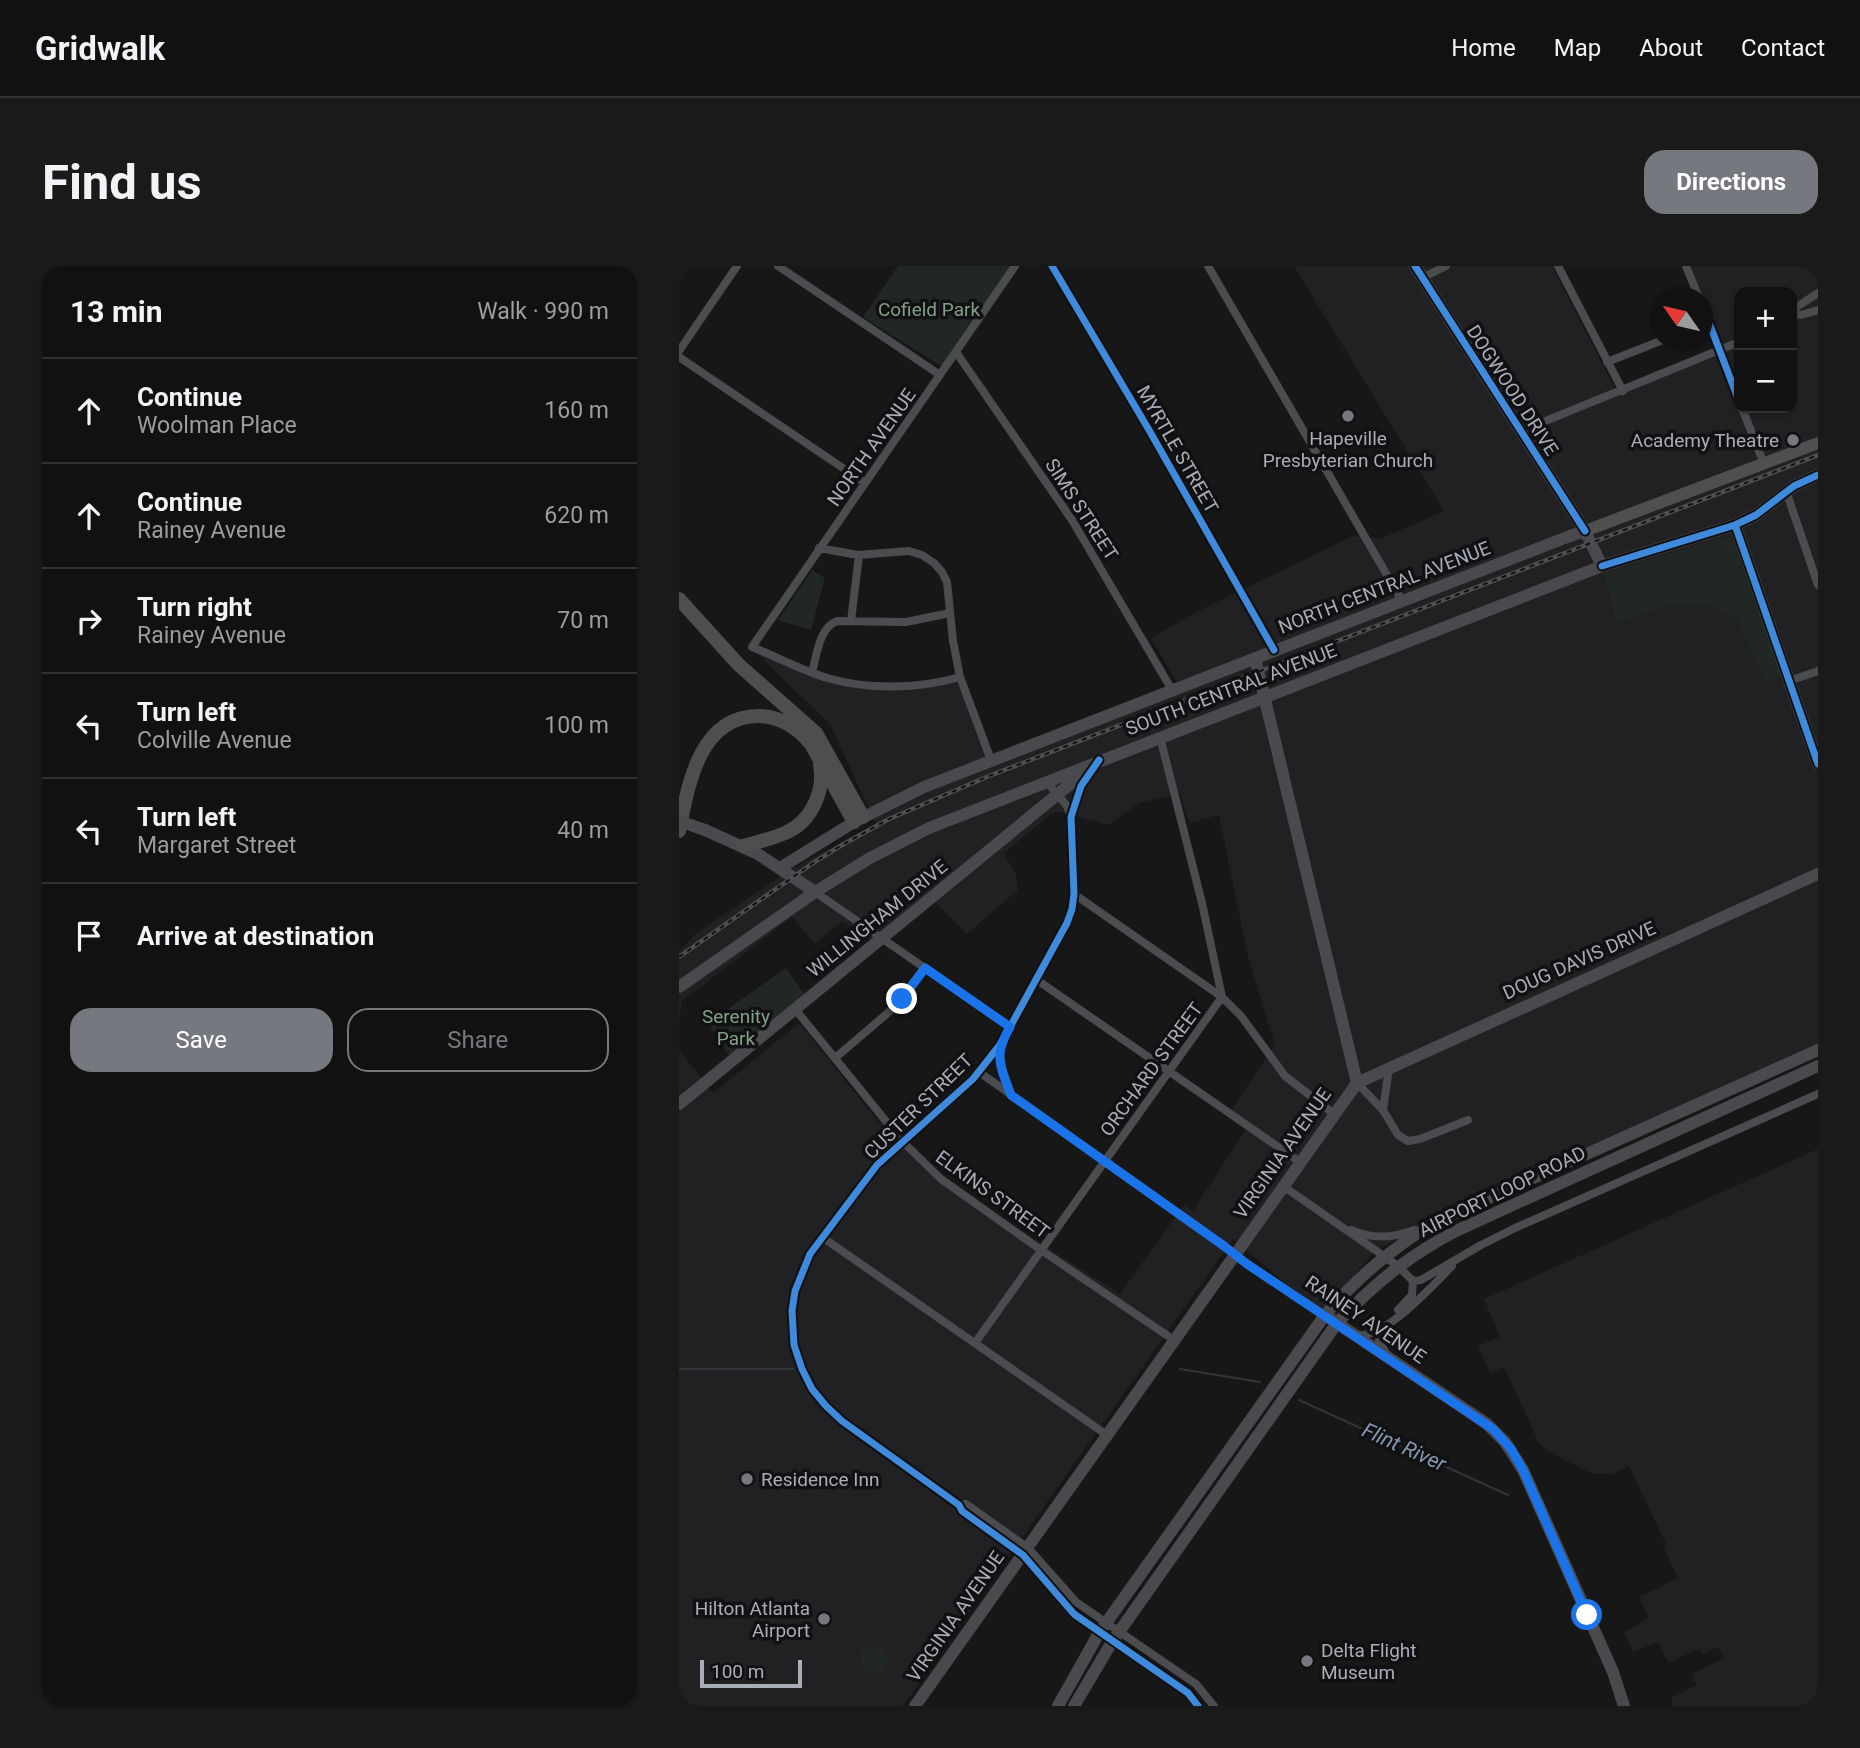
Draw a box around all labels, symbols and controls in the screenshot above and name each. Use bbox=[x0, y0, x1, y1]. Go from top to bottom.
text: Gridwalk bbox=[35, 29, 165, 68]
text: Home bbox=[1451, 34, 1516, 62]
text: Map bbox=[1554, 34, 1601, 62]
text: About bbox=[1639, 34, 1703, 62]
text: Contact bbox=[1741, 34, 1825, 62]
button: Directions bbox=[1644, 150, 1818, 214]
text: Find us bbox=[42, 154, 202, 211]
north arrow bbox=[1650, 287, 1713, 350]
map controls bbox=[1734, 287, 1797, 413]
button: + bbox=[1734, 287, 1797, 350]
text: 13 min bbox=[70, 294, 163, 329]
text: Walk · 990 m bbox=[477, 298, 609, 325]
park label: Cofield Park bbox=[878, 298, 980, 321]
street label: DOGWOOD DRIVE bbox=[1462, 321, 1563, 460]
button: − bbox=[1734, 350, 1797, 413]
street label: MYRTLE STREET bbox=[1132, 381, 1223, 517]
text: Continue bbox=[137, 382, 242, 412]
street label: NORTH AVENUE bbox=[822, 384, 921, 511]
icon: ahead bbox=[70, 392, 108, 430]
text: 160 m bbox=[544, 397, 609, 424]
marker: Hapeville Presbyterian Church bbox=[1340, 408, 1356, 424]
text: Woolman Place bbox=[137, 412, 297, 439]
place label: Hapeville Presbyterian Church bbox=[1263, 427, 1433, 472]
place label: Academy Theatre bbox=[1631, 429, 1779, 452]
marker: Academy Theatre bbox=[1785, 432, 1801, 448]
street label: SIMS STREET bbox=[1040, 454, 1123, 564]
text: Continue bbox=[137, 487, 242, 517]
icon: ahead bbox=[70, 497, 108, 535]
text: 620 m bbox=[544, 502, 609, 529]
text: Rainey Avenue bbox=[137, 517, 286, 544]
street label: NORTH CENTRAL AVENUE bbox=[1275, 536, 1494, 639]
text: Turn right bbox=[137, 592, 252, 622]
icon: right bbox=[70, 602, 108, 640]
text: 70 m bbox=[557, 607, 609, 634]
text: Rainey Avenue bbox=[137, 622, 286, 649]
street label: SOUTH CENTRAL AVENUE bbox=[1122, 638, 1340, 740]
text: Turn left bbox=[137, 697, 236, 727]
icon: left bbox=[70, 707, 108, 745]
text: 100 m bbox=[544, 712, 609, 739]
text: Colville Avenue bbox=[137, 727, 292, 754]
text: Turn left bbox=[137, 802, 236, 832]
icon: left bbox=[70, 812, 108, 850]
text: 40 m bbox=[557, 817, 609, 844]
text: Margaret Street bbox=[137, 832, 296, 859]
street label: WILLINGHAM DRIVE bbox=[803, 855, 952, 982]
street label: DOUG DAVIS DRIVE bbox=[1499, 916, 1659, 1004]
icon: arrive bbox=[70, 917, 108, 955]
text: Arrive at destination bbox=[137, 921, 374, 951]
route end bbox=[886, 983, 917, 1014]
street label: ORCHARD STREET bbox=[1095, 998, 1208, 1141]
park label: Serenity Park bbox=[702, 1005, 770, 1050]
button: Save bbox=[70, 1008, 333, 1072]
button: Share bbox=[347, 1008, 609, 1072]
street label: CUSTER STREET bbox=[859, 1049, 977, 1164]
street label: VIRGINIA AVENUE bbox=[1229, 1083, 1336, 1223]
street label: AIRPORT LOOP ROAD bbox=[1415, 1141, 1589, 1242]
street label: ELKINS STREET bbox=[931, 1145, 1054, 1243]
street label: RAINEY AVENUE bbox=[1301, 1270, 1431, 1368]
water label: Flint River bbox=[1358, 1418, 1451, 1477]
place label: Residence Inn bbox=[761, 1468, 879, 1491]
marker: Residence Inn bbox=[739, 1471, 755, 1487]
street label: VIRGINIA AVENUE bbox=[902, 1546, 1009, 1686]
place label: Hilton Atlanta Airport bbox=[695, 1597, 810, 1642]
route start bbox=[1571, 1599, 1602, 1630]
marker: Hilton Atlanta Airport bbox=[816, 1611, 832, 1627]
place label: Delta Flight Museum bbox=[1321, 1639, 1417, 1684]
marker: Delta Flight Museum bbox=[1299, 1653, 1315, 1669]
scale bar bbox=[700, 1657, 801, 1689]
text: 100 m bbox=[711, 1660, 764, 1683]

